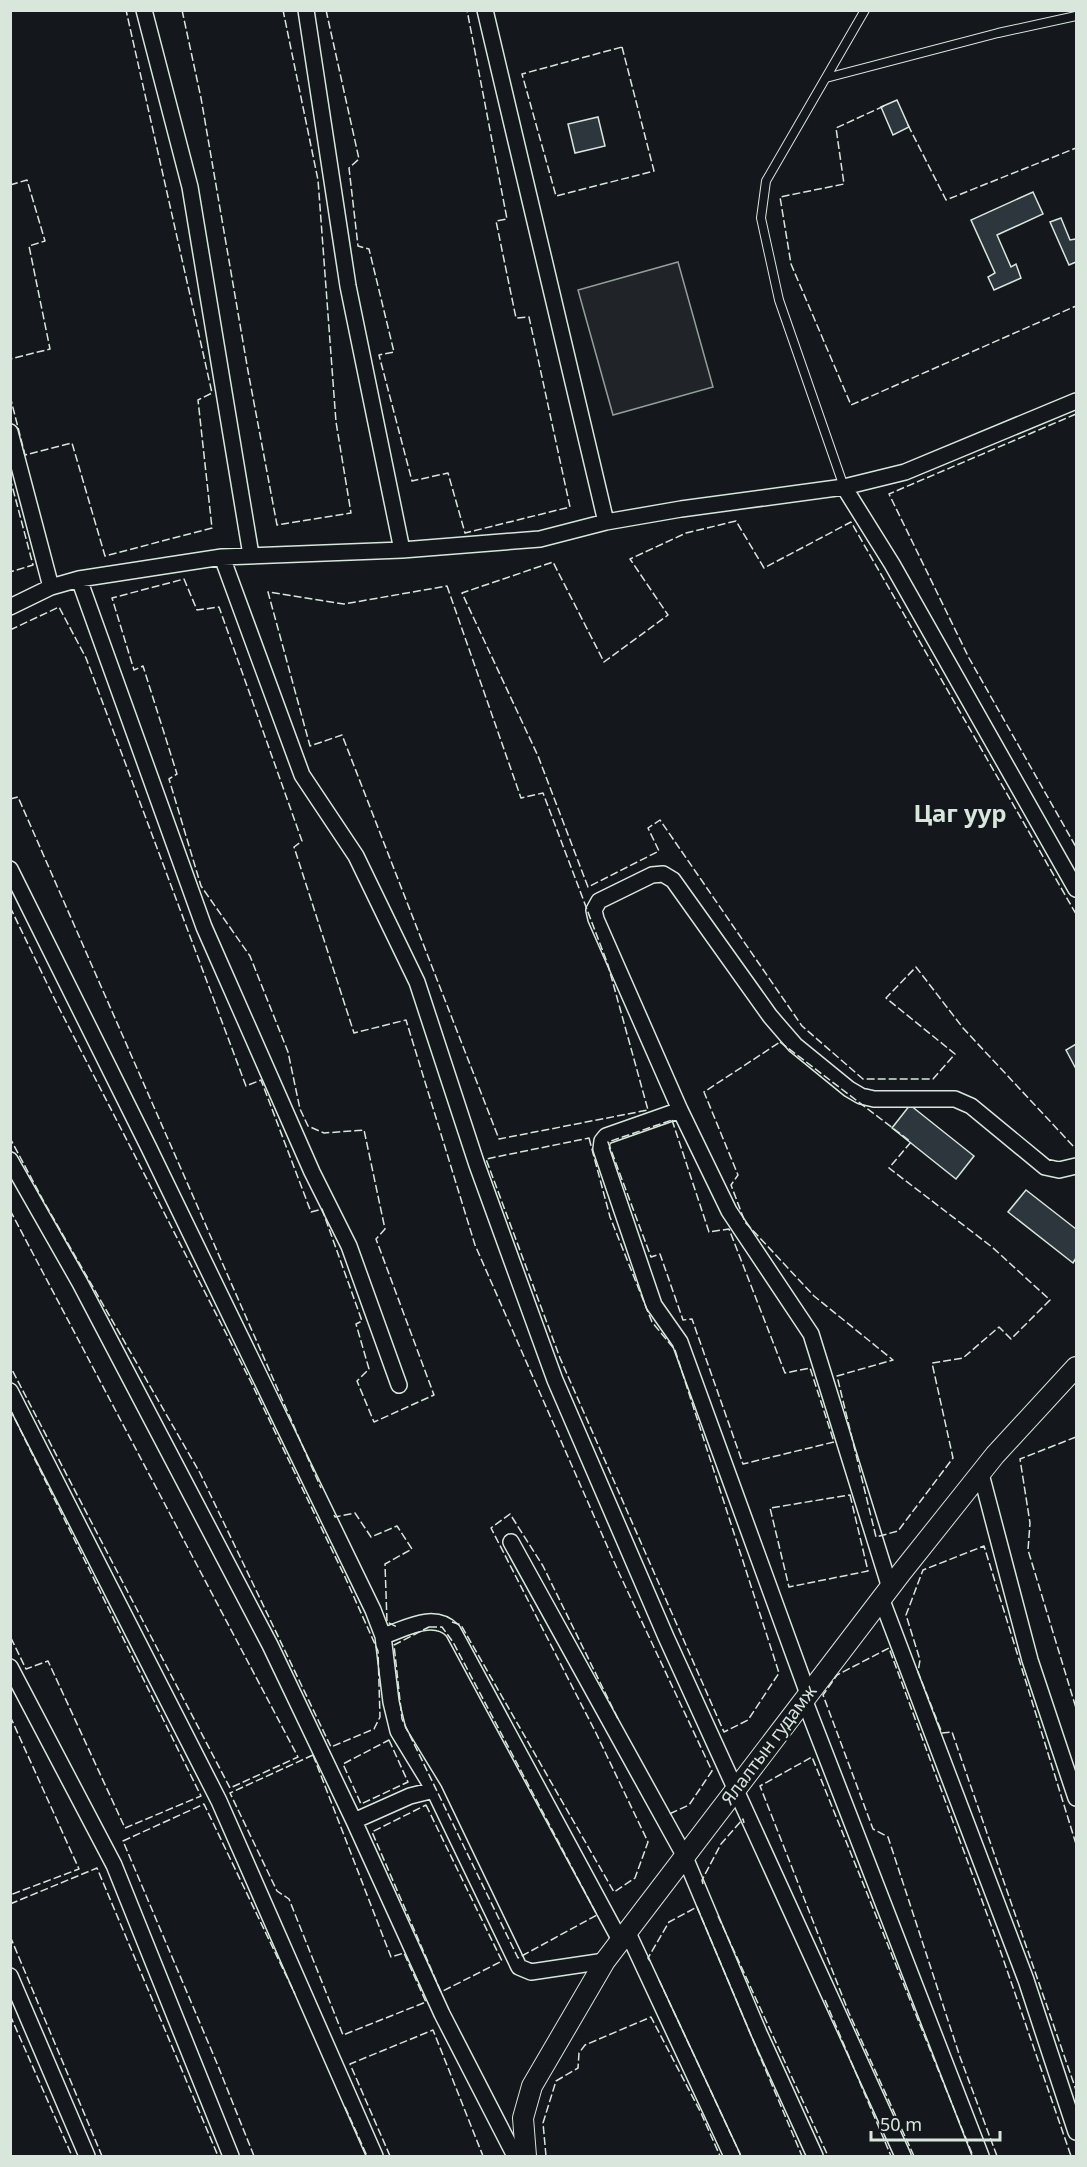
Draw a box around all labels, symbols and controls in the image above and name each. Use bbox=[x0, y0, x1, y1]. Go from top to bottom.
district label: Цаг уур bbox=[913, 796, 1007, 829]
street label: Ялалтын гудамж bbox=[715, 1679, 822, 1810]
scale bar bbox=[871, 2104, 1000, 2142]
text: 50 m bbox=[880, 2112, 922, 2136]

